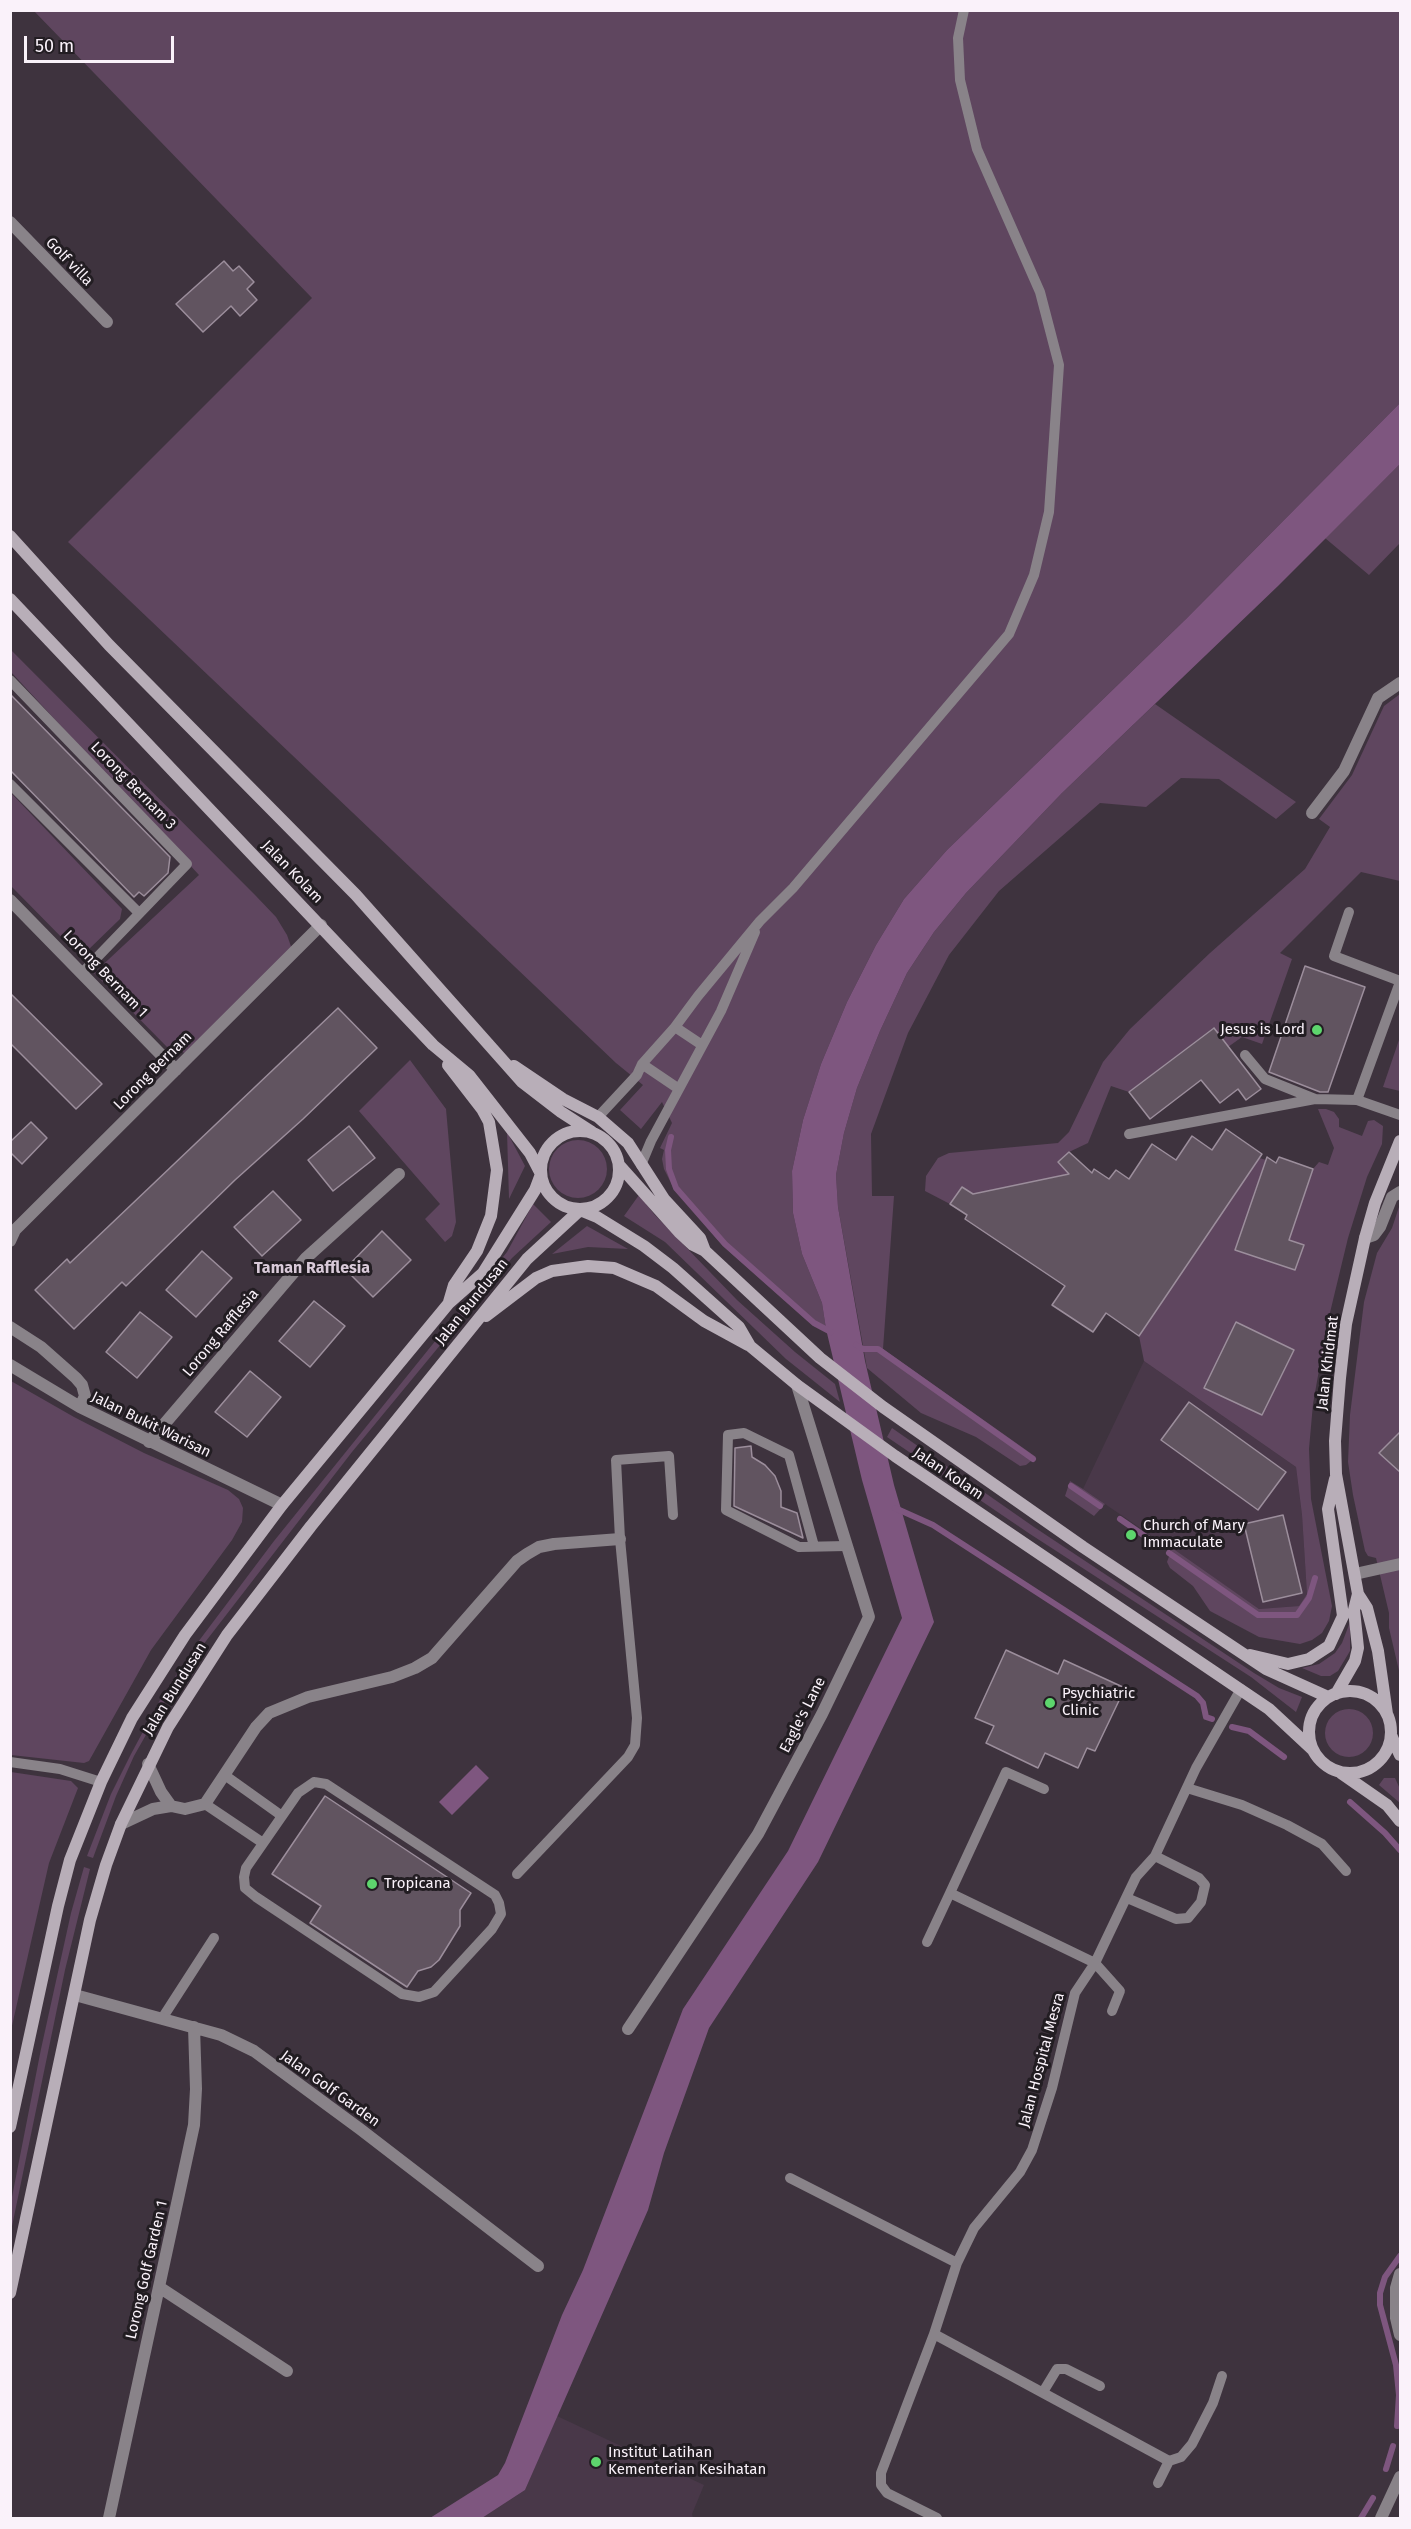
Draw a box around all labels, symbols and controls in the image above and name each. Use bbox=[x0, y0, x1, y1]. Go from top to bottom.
scale bar bbox=[27, 24, 177, 62]
text: 50 m bbox=[35, 35, 74, 57]
street label: Golf villa bbox=[42, 234, 96, 290]
street label: Lorong Bernam 3 bbox=[87, 738, 179, 834]
street label: Jalan Kolam bbox=[258, 837, 326, 907]
street label: Lorong Bernam 1 bbox=[59, 927, 151, 1021]
place label: Jesus is Lord bbox=[1220, 1021, 1305, 1039]
marker: Jesus is Lord bbox=[1310, 1023, 1324, 1037]
street label: Lorong Bernam bbox=[110, 1028, 196, 1114]
street label: Jalan Bundusan bbox=[432, 1255, 512, 1349]
district label: Taman Rafflesia bbox=[254, 1259, 370, 1279]
street label: Lorong Rafflesia bbox=[179, 1285, 263, 1381]
street label: Jalan Khidmat bbox=[1313, 1315, 1343, 1411]
street label: Jalan Bukit Warisan bbox=[88, 1388, 214, 1462]
street label: Jalan Kolam bbox=[910, 1444, 986, 1504]
place label: Church of Mary Immaculate bbox=[1143, 1517, 1245, 1552]
marker: Church of Mary Immaculate bbox=[1124, 1528, 1138, 1542]
street label: Jalan Bundusan bbox=[139, 1639, 211, 1739]
street label: Eagle's Lane bbox=[776, 1674, 830, 1756]
place label: Psychiatric Clinic bbox=[1062, 1685, 1135, 1720]
marker: Psychiatric Clinic bbox=[1043, 1696, 1057, 1710]
place label: Tropicana bbox=[384, 1875, 451, 1893]
marker: Tropicana bbox=[365, 1877, 379, 1891]
street label: Jalan Hospital Mesra bbox=[1015, 1991, 1069, 2129]
street label: Jalan Golf Garden bbox=[277, 2047, 383, 2131]
street label: Lorong Golf Garden 1 bbox=[122, 2199, 172, 2341]
place label: Institut Latihan Kementerian Kesihatan bbox=[608, 2444, 766, 2479]
marker: Institut Latihan Kementerian Kesihatan bbox=[589, 2455, 603, 2469]

